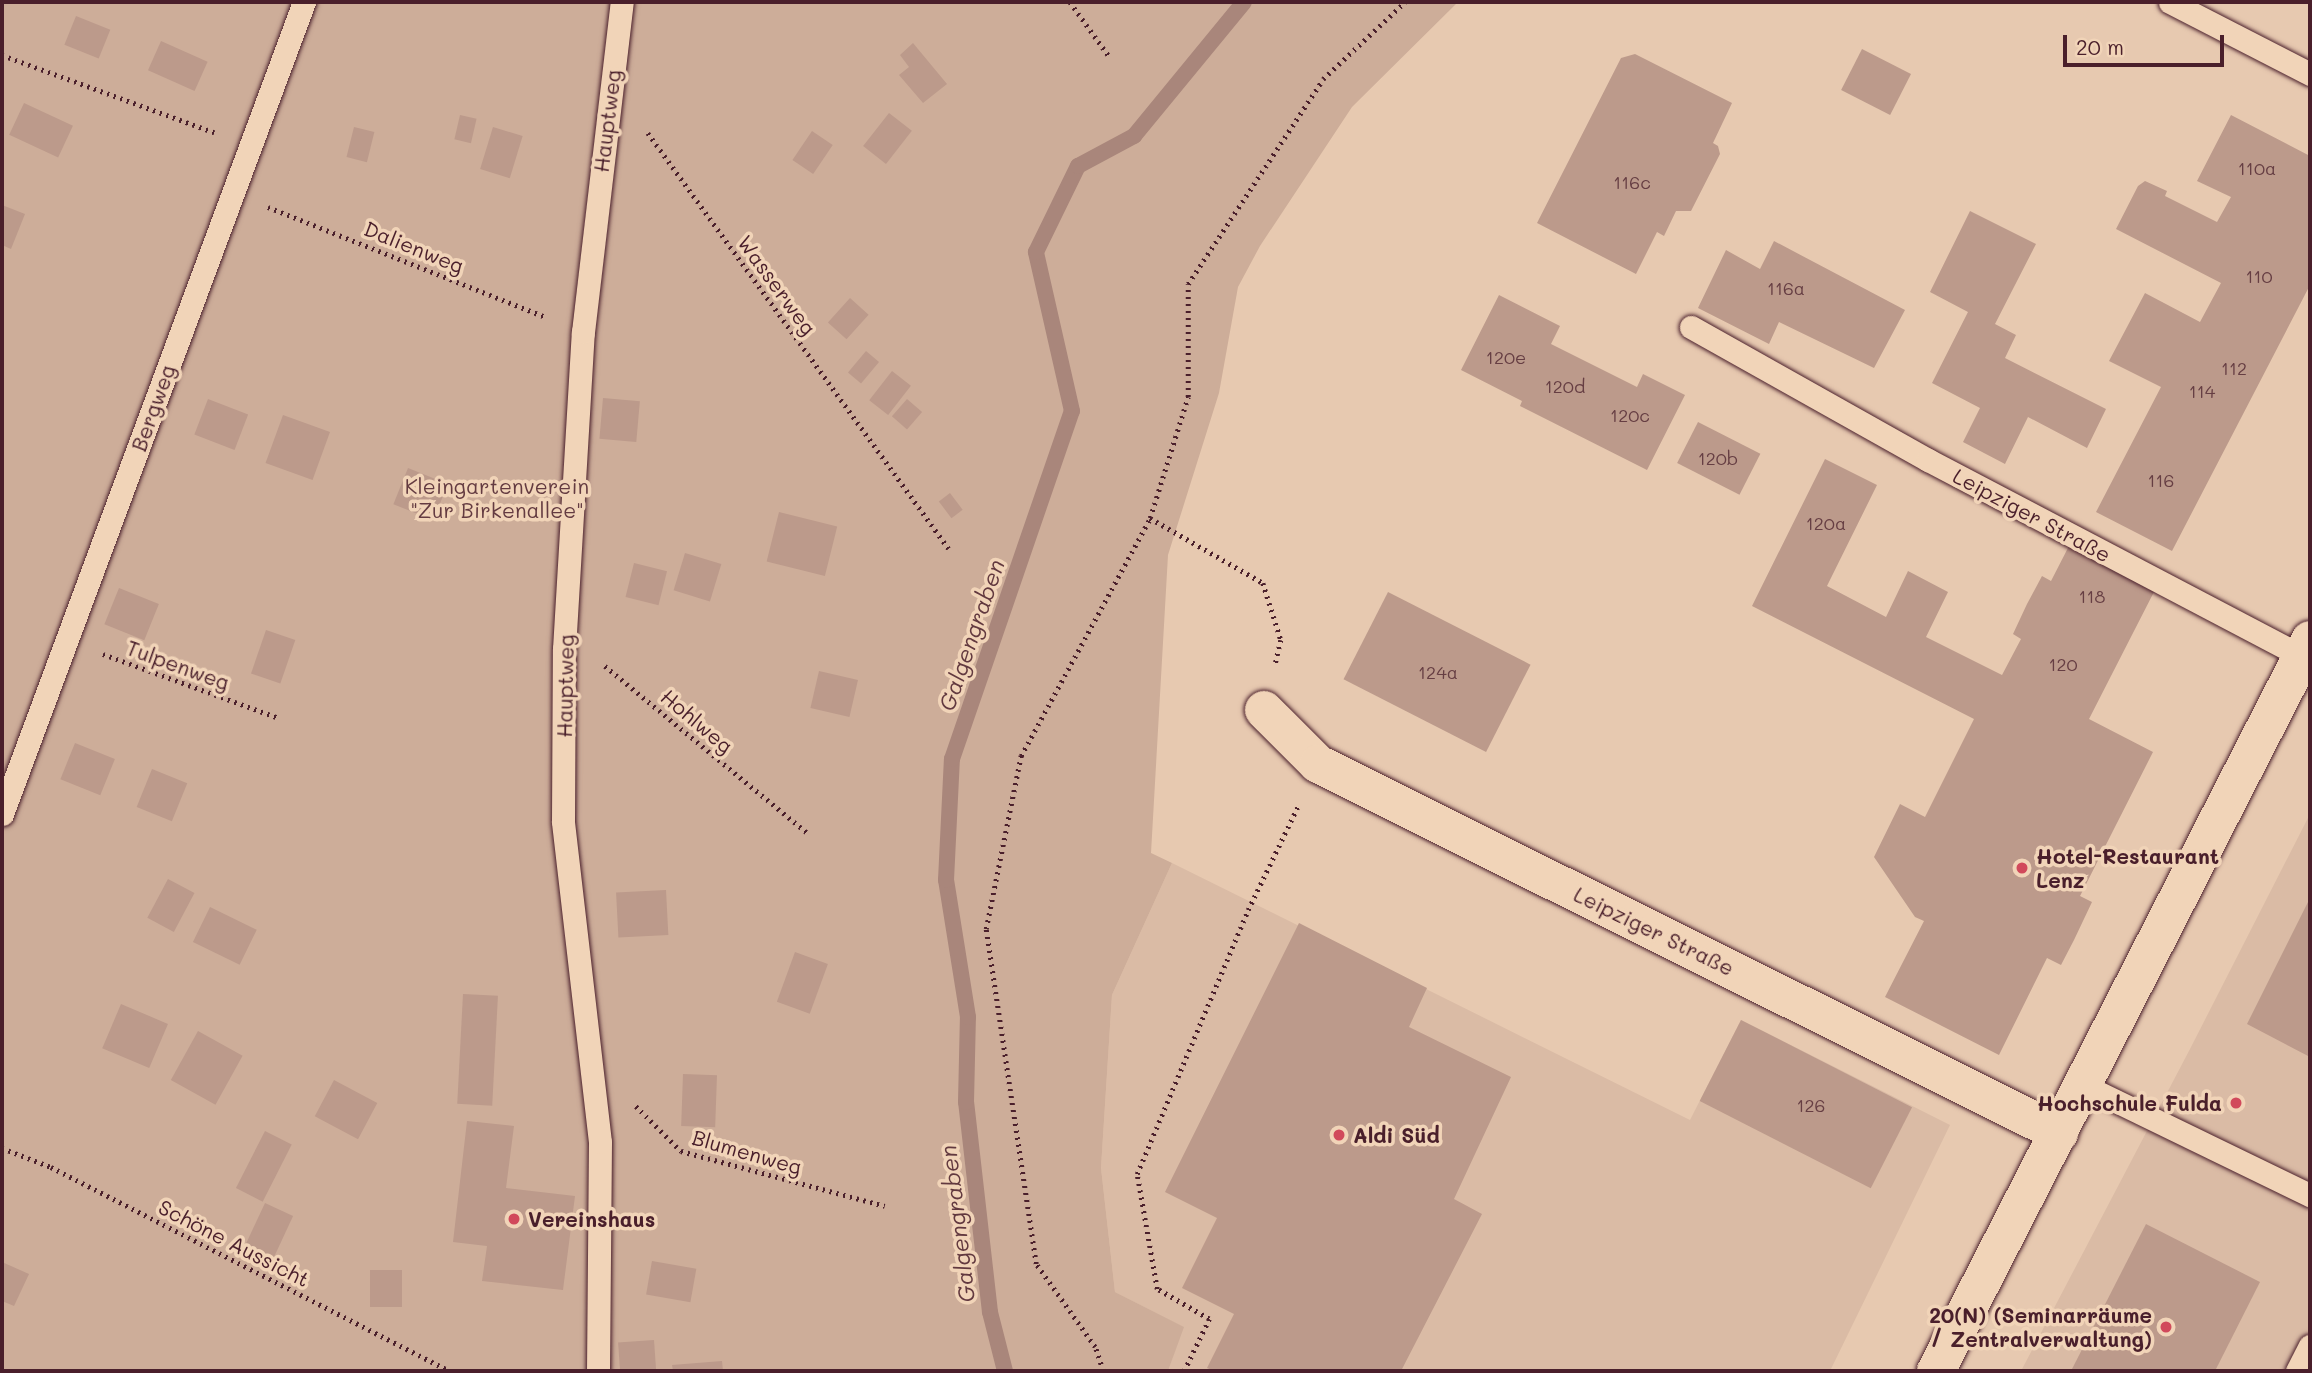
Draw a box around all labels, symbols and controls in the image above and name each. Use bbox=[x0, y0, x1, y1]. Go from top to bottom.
scale bar bbox=[2067, 21, 2228, 65]
text: 20 m bbox=[2076, 33, 2124, 60]
street label: Hauptweg bbox=[588, 68, 626, 174]
house number: 110a bbox=[2238, 157, 2276, 179]
house number: 116c bbox=[1613, 171, 1651, 193]
street label: Dalienweg bbox=[360, 216, 468, 278]
street label: Wasserweg bbox=[732, 230, 822, 340]
house number: 110 bbox=[2245, 265, 2273, 287]
house number: 116a bbox=[1767, 277, 1805, 299]
house number: 120e bbox=[1486, 346, 1526, 368]
house number: 112 bbox=[2221, 357, 2247, 379]
street label: Bergweg bbox=[126, 361, 180, 455]
house number: 120d bbox=[1545, 375, 1585, 397]
house number: 114 bbox=[2189, 380, 2215, 402]
house number: 120c bbox=[1610, 404, 1650, 426]
house number: 120b bbox=[1698, 447, 1738, 469]
street label: Leipziger Straße bbox=[1949, 463, 2115, 567]
house number: 116 bbox=[2148, 469, 2174, 491]
park label: Kleingartenverein "Zur Birkenallee" bbox=[405, 473, 589, 523]
house number: 120a bbox=[1806, 512, 1846, 534]
water label: Galgengraben bbox=[932, 556, 1010, 714]
house number: 118 bbox=[2079, 585, 2105, 607]
street label: Hauptweg bbox=[552, 634, 578, 738]
street label: Tulpenweg bbox=[123, 635, 233, 695]
house number: 120 bbox=[2048, 653, 2078, 675]
house number: 124a bbox=[1418, 661, 1458, 683]
street label: Hohlweg bbox=[656, 684, 738, 758]
place label: Hotel-Restaurant Lenz bbox=[2036, 843, 2219, 893]
marker: Hotel-Restaurant Lenz bbox=[2014, 860, 2030, 876]
street label: Leipziger Straße bbox=[1570, 881, 1738, 981]
place label: Hochschule Fulda bbox=[2037, 1090, 2222, 1116]
house number: 126 bbox=[1797, 1094, 1825, 1116]
marker: Hochschule Fulda bbox=[2228, 1095, 2244, 1111]
place label: Aldi Süd bbox=[1353, 1122, 1440, 1148]
street label: Blumenweg bbox=[689, 1124, 805, 1180]
marker: Aldi Süd bbox=[1331, 1127, 1347, 1143]
water label: Galgengraben bbox=[934, 1144, 980, 1304]
street label: Schöne Aussicht bbox=[154, 1194, 314, 1292]
place label: Vereinshaus bbox=[528, 1206, 655, 1232]
marker: Vereinshaus bbox=[506, 1211, 522, 1227]
place label: 20(N) (Seminarräume / Zentralverwaltung) bbox=[1929, 1302, 2152, 1352]
marker: 20(N) (Seminarräume / Zentralverwaltung) bbox=[2158, 1319, 2174, 1335]

